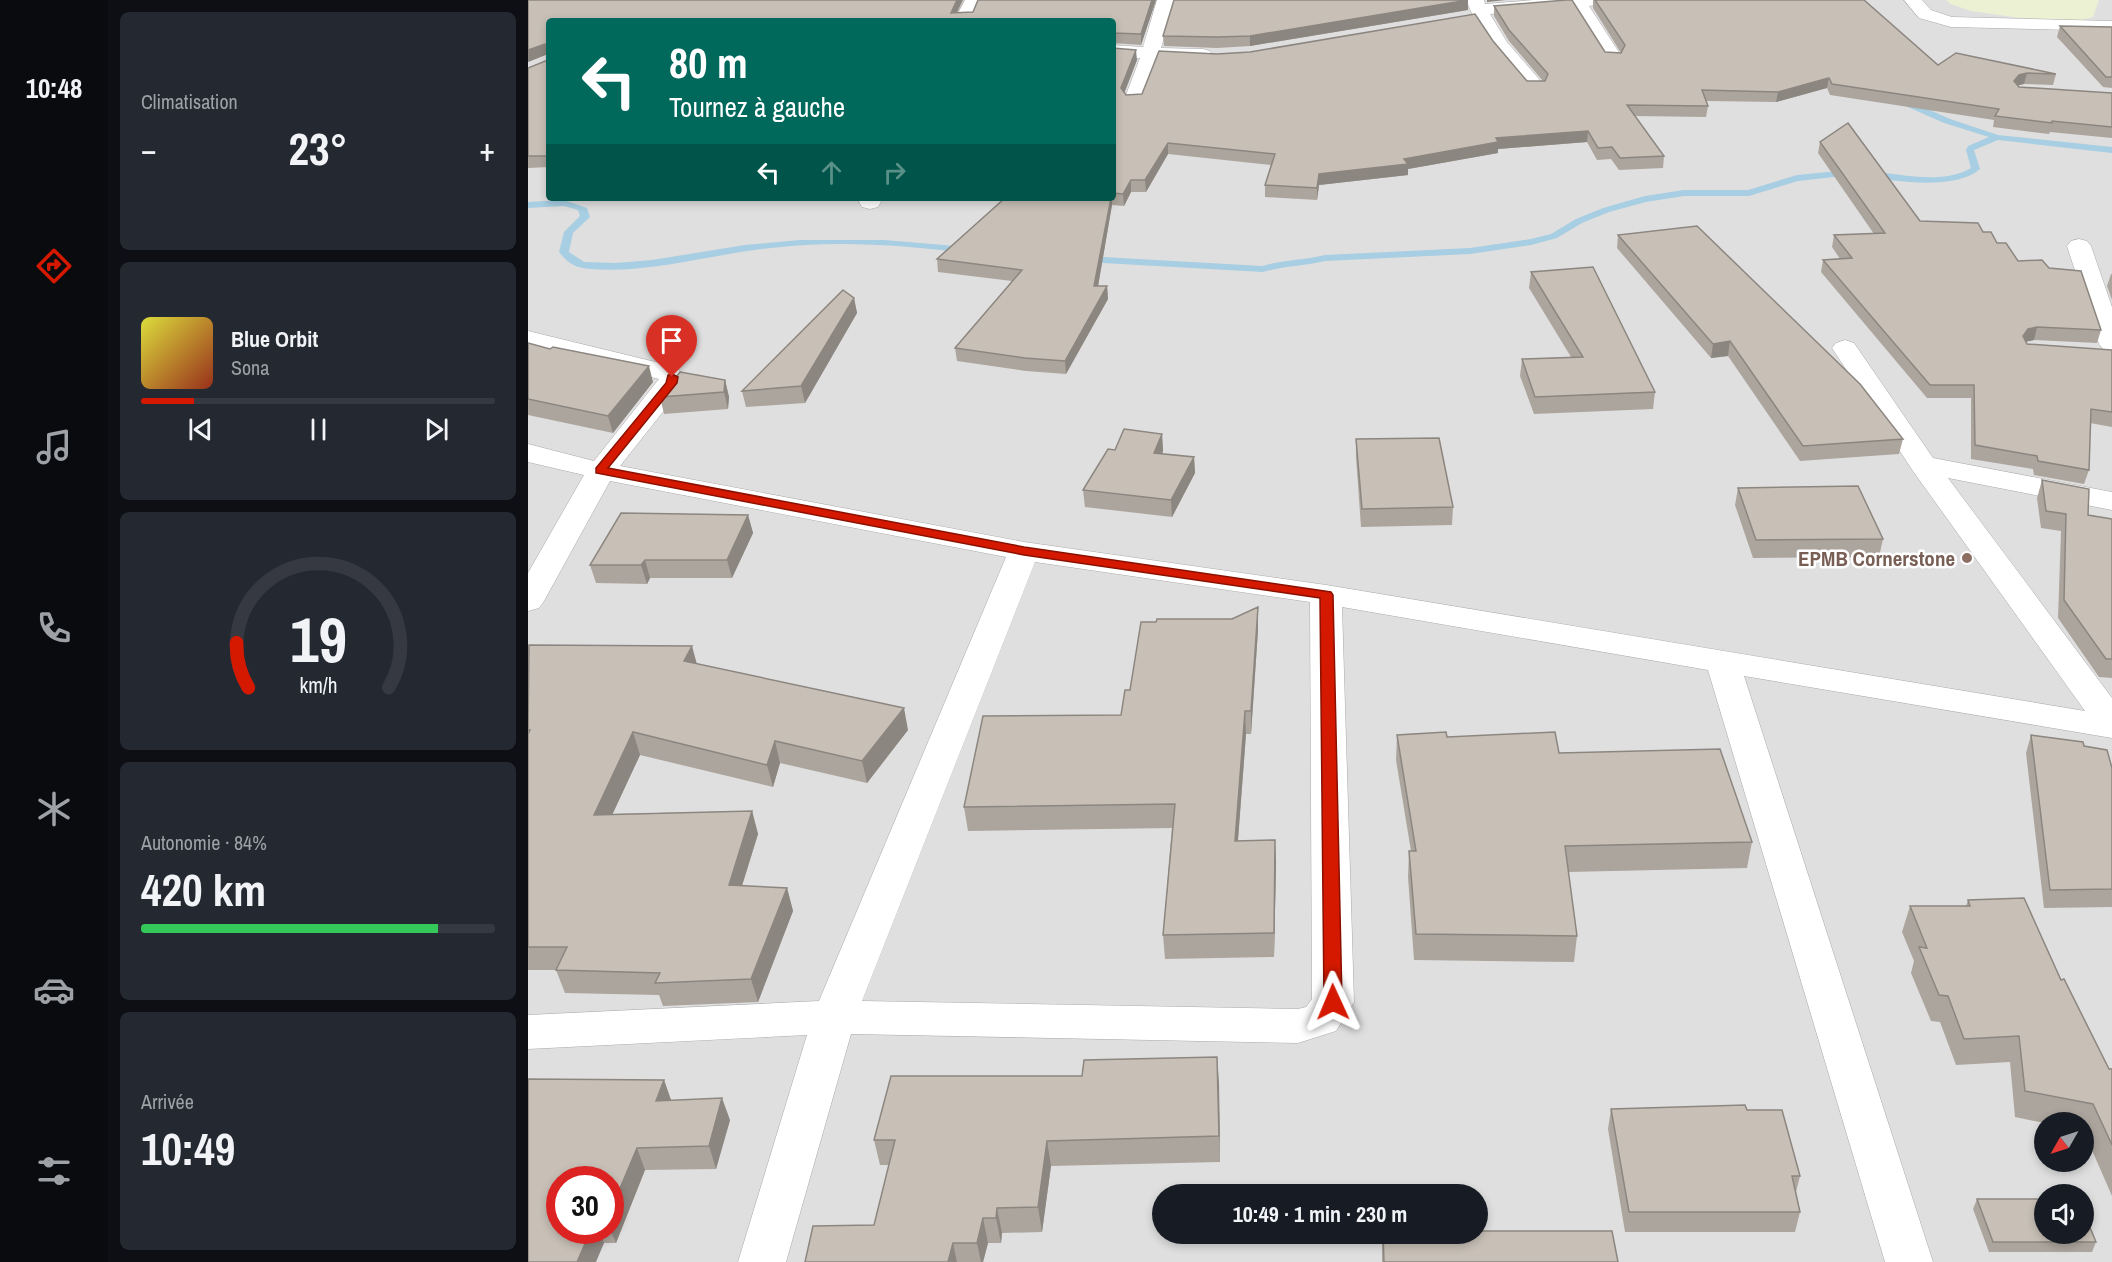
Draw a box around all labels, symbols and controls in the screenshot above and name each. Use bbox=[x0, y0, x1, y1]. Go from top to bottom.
text: 80 m bbox=[669, 35, 748, 91]
icon: left bbox=[570, 42, 648, 120]
text: 10:48 bbox=[26, 70, 82, 106]
text: Climatisation bbox=[141, 88, 238, 115]
text: Tournez à gauche bbox=[669, 89, 845, 125]
text: 23° bbox=[288, 118, 348, 179]
text: − bbox=[141, 127, 157, 171]
text: + bbox=[479, 127, 495, 171]
icon: left bbox=[752, 156, 785, 189]
icon: ahead bbox=[815, 156, 848, 189]
icon: right bbox=[878, 156, 911, 189]
icon: directions bbox=[33, 245, 75, 287]
pin bbox=[646, 315, 697, 377]
text: Blue Orbit bbox=[231, 324, 318, 354]
icon: arrive bbox=[655, 324, 688, 357]
text: Sona bbox=[231, 354, 269, 381]
icon: previous bbox=[184, 413, 217, 446]
icon: pause bbox=[302, 413, 335, 446]
icon: next bbox=[420, 413, 453, 446]
icon: music bbox=[33, 426, 75, 468]
place label: EPMB Cornerstone bbox=[1798, 544, 1955, 573]
marker: EPMB Cornerstone bbox=[1960, 551, 1974, 565]
text: 19 bbox=[290, 597, 346, 681]
icon: phone bbox=[33, 607, 75, 649]
text: km/h bbox=[299, 671, 337, 700]
icon: climate bbox=[33, 788, 75, 830]
text: Autonomie · 84% bbox=[141, 829, 267, 856]
text: 420 km bbox=[141, 859, 266, 920]
icon: car bbox=[33, 969, 75, 1011]
position arrow bbox=[1301, 970, 1365, 1034]
text: Arrivée bbox=[141, 1088, 194, 1115]
north arrow bbox=[2034, 1112, 2094, 1172]
map controls bbox=[2034, 1112, 2094, 1244]
text: 10:49 bbox=[141, 1118, 235, 1179]
icon: filters bbox=[33, 1150, 75, 1192]
speed limit sign: 30 bbox=[546, 1166, 624, 1244]
button: sound bbox=[2034, 1184, 2094, 1244]
text: 10:49 · 1 min · 230 m bbox=[1233, 1199, 1407, 1229]

